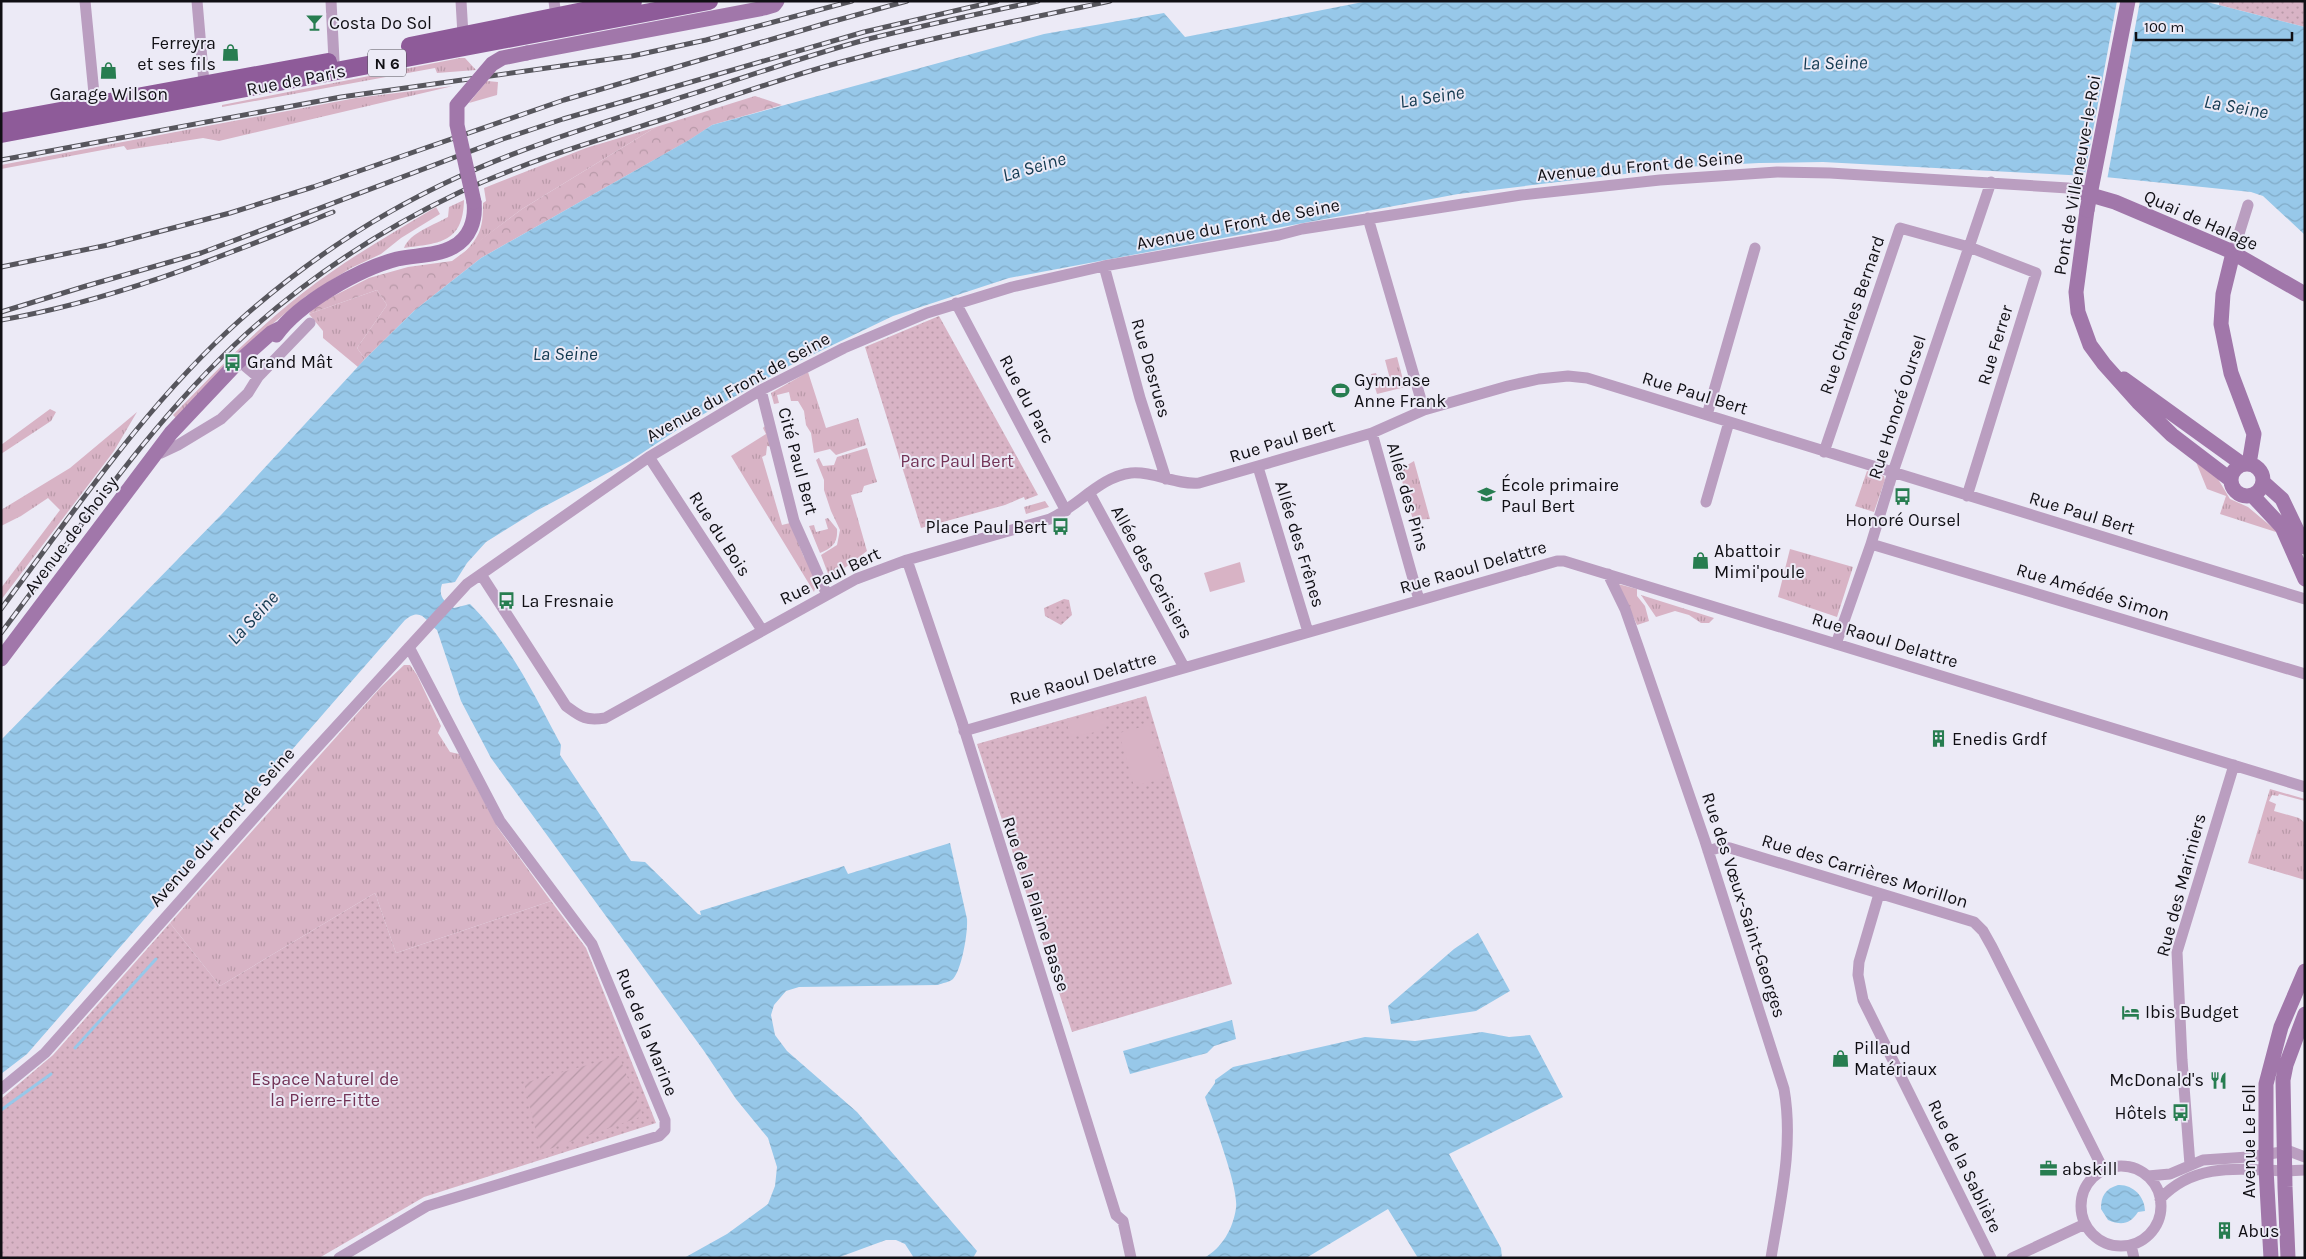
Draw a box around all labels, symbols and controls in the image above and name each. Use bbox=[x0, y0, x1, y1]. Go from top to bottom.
scale bar bbox=[2136, 10, 2292, 42]
place label: Costa Do Sol bbox=[329, 12, 432, 34]
bar icon: Costa Do Sol bbox=[305, 13, 325, 33]
text: 100 m bbox=[2144, 18, 2184, 36]
place label: Ferreyra et ses fils bbox=[137, 32, 216, 75]
shop icon: Ferreyra et ses fils bbox=[220, 43, 240, 63]
road number: N 6 bbox=[368, 49, 406, 76]
water label: La Seine bbox=[1802, 51, 1868, 75]
street label: Rue de Paris bbox=[244, 60, 348, 100]
shop icon: Garage Wilson bbox=[99, 61, 119, 81]
street label: Pont de Villeneuve-le-Roi bbox=[2049, 73, 2105, 277]
water label: La Seine bbox=[1398, 81, 1466, 113]
place label: Garage Wilson bbox=[50, 83, 168, 105]
water label: La Seine bbox=[2202, 91, 2270, 124]
street label: Avenue du Front de Seine bbox=[1536, 146, 1744, 186]
water label: La Seine bbox=[1000, 147, 1068, 187]
street label: Quai de Halage bbox=[2140, 185, 2262, 255]
street label: Avenue du Front de Seine bbox=[1134, 193, 1342, 255]
street label: Rue Charles Bernard bbox=[1814, 233, 1890, 397]
street label: Rue Ferrer bbox=[1972, 302, 2018, 388]
street label: Rue Desrues bbox=[1126, 316, 1176, 420]
street label: Avenue du Front de Seine bbox=[642, 327, 834, 447]
street label: Rue Honoré Oursel bbox=[1863, 332, 1931, 482]
water label: La Seine bbox=[533, 343, 598, 365]
place label: Grand Mât bbox=[247, 351, 333, 373]
street label: Rue du Parc bbox=[995, 351, 1059, 447]
bus stop icon: Grand Mât bbox=[223, 352, 243, 372]
street label: Rue Paul Bert bbox=[1640, 367, 1751, 420]
place label: Gymnase Anne Frank bbox=[1354, 369, 1446, 412]
sports icon: Gymnase Anne Frank bbox=[1330, 380, 1350, 400]
street label: Cité Paul Bert bbox=[773, 405, 823, 517]
street label: Rue Paul Bert bbox=[1227, 414, 1338, 467]
street label: Allée des Pins bbox=[1382, 440, 1434, 554]
park label: Parc Paul Bert bbox=[900, 450, 1014, 472]
street label: Avenue de Choisy bbox=[19, 471, 123, 598]
place label: École primaire Paul Bert bbox=[1501, 473, 1619, 517]
street label: Allée des Frênes bbox=[1270, 478, 1330, 610]
school or university icon: École primaire Paul Bert bbox=[1477, 485, 1497, 505]
street label: Rue du Bois bbox=[684, 487, 756, 581]
bus stop icon: Honoré Oursel bbox=[1893, 487, 1913, 507]
street label: Rue Paul Bert bbox=[2027, 487, 2138, 540]
street label: Allée des Cerisiers bbox=[1106, 502, 1198, 642]
place label: Honoré Oursel bbox=[1845, 509, 1961, 531]
place label: Place Paul Bert bbox=[925, 516, 1047, 538]
bus stop icon: Place Paul Bert bbox=[1051, 517, 1071, 537]
street label: Rue Raoul Delattre bbox=[1397, 536, 1549, 598]
place label: Abattoir Mimi'poule bbox=[1714, 540, 1805, 583]
street label: Rue Paul Bert bbox=[776, 542, 884, 610]
shop icon: Abattoir Mimi'poule bbox=[1690, 551, 1710, 571]
street label: Rue Amédée Simon bbox=[2014, 558, 2172, 626]
water label: La Seine bbox=[223, 587, 283, 649]
place label: La Fresnaie bbox=[521, 590, 614, 612]
bus stop icon: La Fresnaie bbox=[497, 591, 517, 611]
street label: Rue Raoul Delattre bbox=[1809, 607, 1961, 673]
street label: Rue Raoul Delattre bbox=[1007, 647, 1159, 709]
place label: Enedis Grdf bbox=[1952, 728, 2048, 750]
building icon: Enedis Grdf bbox=[1928, 729, 1948, 749]
street label: Avenue du Front de Seine bbox=[145, 743, 299, 911]
street label: Rue des Vœux-Saint-Georges bbox=[1697, 789, 1791, 1021]
street label: Rue des Mariniers bbox=[2151, 811, 2211, 959]
street label: Rue de la Plaine Basse bbox=[997, 814, 1075, 994]
street label: Rue des Carrières Morillon bbox=[1759, 829, 1971, 913]
street label: Rue de la Marine bbox=[611, 965, 683, 1099]
place label: Ibis Budget bbox=[2145, 1001, 2239, 1023]
hotel icon: Ibis Budget bbox=[2121, 1002, 2141, 1022]
place label: Pillaud Matériaux bbox=[1854, 1037, 1937, 1080]
shop icon: Pillaud Matériaux bbox=[1830, 1048, 1850, 1068]
park label: Espace Naturel de la Pierre-Fitte bbox=[251, 1068, 399, 1111]
place label: McDonald's bbox=[2109, 1069, 2204, 1091]
restaurant icon: McDonald's bbox=[2208, 1070, 2228, 1090]
street label: Avenue Le Foll bbox=[2238, 1084, 2260, 1198]
street label: Rue de la Sablière bbox=[1923, 1096, 2007, 1236]
place label: Hôtels bbox=[2115, 1102, 2167, 1124]
bus stop icon: Hôtels bbox=[2171, 1103, 2191, 1123]
place label: abskill bbox=[2062, 1158, 2118, 1180]
office icon: abskill bbox=[2038, 1159, 2058, 1179]
place label: Abus bbox=[2238, 1220, 2279, 1242]
building icon: Abus bbox=[2214, 1221, 2234, 1241]

